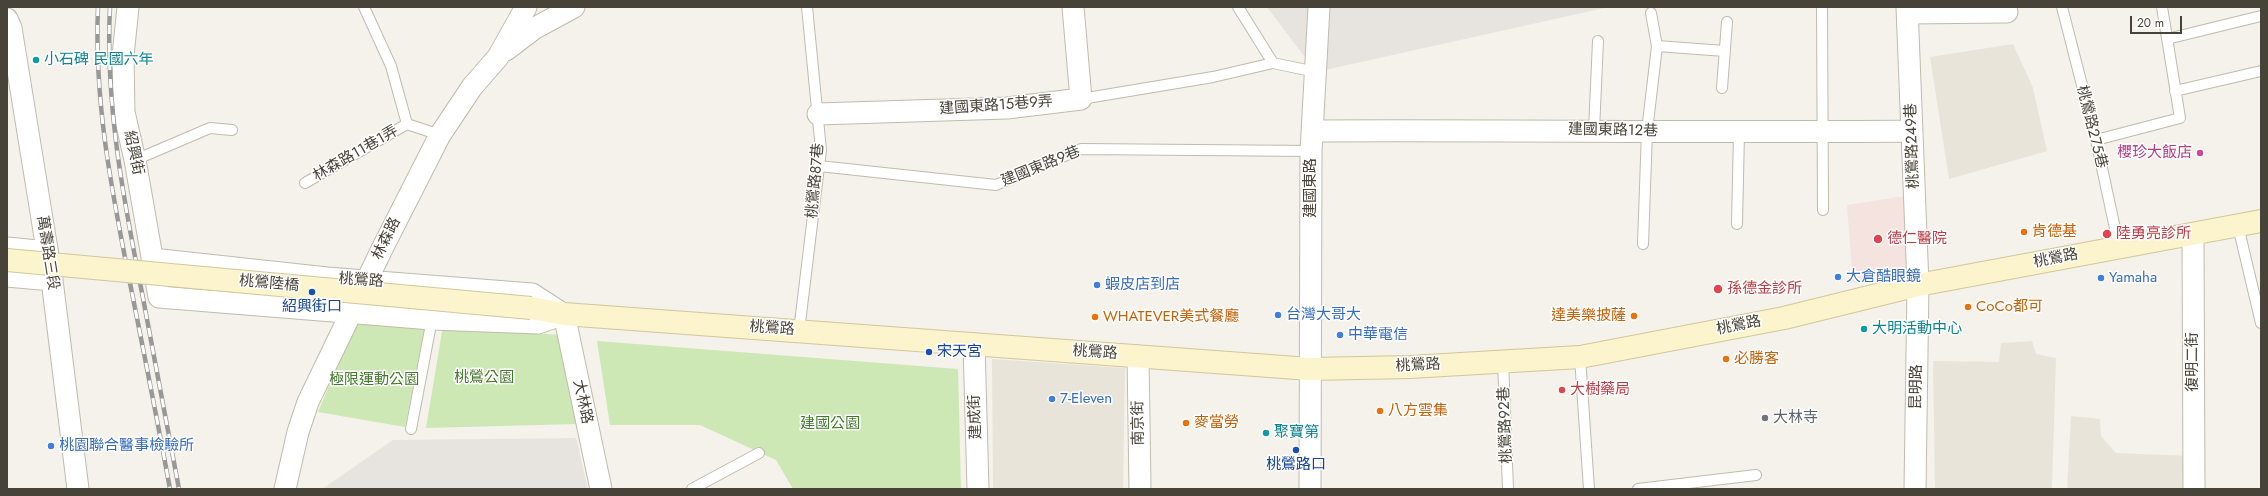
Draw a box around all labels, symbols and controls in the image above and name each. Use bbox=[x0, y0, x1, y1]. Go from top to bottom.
scale bar bbox=[2132, 8, 2184, 34]
text: 20 m bbox=[2137, 14, 2164, 32]
place label: 小石碑 民國六年 bbox=[44, 51, 153, 69]
marker: 小石碑 民國六年 bbox=[31, 55, 41, 65]
street label: 桃鶯路275巷 bbox=[2072, 84, 2110, 170]
street label: 建國東路15巷9弄 bbox=[939, 93, 1053, 119]
street label: 桃鶯路249巷 bbox=[1903, 103, 1923, 189]
street label: 建國東路12巷 bbox=[1568, 121, 1658, 141]
street label: 林森路11巷1弄 bbox=[310, 122, 402, 186]
street label: 紹興街 bbox=[120, 129, 146, 177]
street label: 桃鶯路87巷 bbox=[804, 142, 828, 220]
street label: 建國東路9巷 bbox=[999, 143, 1083, 191]
place label: 櫻珍大飯店 bbox=[2117, 144, 2192, 162]
marker: 櫻珍大飯店 bbox=[2195, 148, 2205, 158]
street label: 建國東路 bbox=[1302, 158, 1320, 218]
street label: 萬壽路三段 bbox=[32, 215, 62, 291]
street label: 林森路 bbox=[369, 215, 405, 263]
place label: 肯德基 bbox=[2032, 223, 2077, 241]
place label: 陸勇亮診所 bbox=[2116, 225, 2191, 243]
marker: 肯德基 bbox=[2019, 227, 2029, 237]
marker: 陸勇亮診所 bbox=[2101, 228, 2113, 240]
place label: 德仁醫院 bbox=[1887, 230, 1947, 248]
marker: 德仁醫院 bbox=[1872, 233, 1884, 245]
street label: 桃鶯路 bbox=[2032, 246, 2080, 272]
place label: 大倉酷眼鏡 bbox=[1846, 268, 1921, 286]
place label: Yamaha bbox=[2109, 269, 2157, 287]
street label: 桃鶯路 bbox=[338, 270, 384, 292]
street label: 桃鶯陸橋 bbox=[238, 272, 300, 296]
marker: 大倉酷眼鏡 bbox=[1833, 272, 1843, 282]
marker: Yamaha bbox=[2096, 273, 2106, 283]
place label: 蝦皮店到店 bbox=[1105, 276, 1180, 294]
marker: 蝦皮店到店 bbox=[1092, 280, 1102, 290]
place label: 孫德金診所 bbox=[1727, 280, 1802, 298]
marker: 孫德金診所 bbox=[1712, 283, 1724, 295]
marker: 紹興街口 bbox=[307, 287, 317, 297]
place label: 紹興街口 bbox=[282, 298, 342, 316]
place label: CoCo都可 bbox=[1976, 298, 2043, 316]
marker: CoCo都可 bbox=[1963, 302, 1973, 312]
place label: 台灣大哥大 bbox=[1286, 306, 1361, 324]
place label: 達美樂披薩 bbox=[1551, 307, 1626, 325]
place label: WHATEVER美式餐廳 bbox=[1103, 308, 1239, 326]
marker: 台灣大哥大 bbox=[1273, 310, 1283, 320]
marker: 達美樂披薩 bbox=[1629, 311, 1639, 321]
marker: WHATEVER美式餐廳 bbox=[1090, 312, 1100, 322]
street label: 桃鶯路 bbox=[1715, 313, 1763, 339]
street label: 桃鶯路 bbox=[749, 318, 795, 340]
place label: 大明活動中心 bbox=[1872, 320, 1962, 338]
marker: 大明活動中心 bbox=[1859, 324, 1869, 334]
place label: 中華電信 bbox=[1348, 326, 1408, 344]
marker: 中華電信 bbox=[1335, 330, 1345, 340]
street label: 復明二街 bbox=[2184, 332, 2202, 392]
street label: 桃鶯路 bbox=[1072, 342, 1118, 364]
place label: 宋天宮 bbox=[937, 343, 982, 361]
marker: 宋天宮 bbox=[924, 347, 934, 357]
place label: 必勝客 bbox=[1734, 350, 1779, 368]
marker: 必勝客 bbox=[1721, 354, 1731, 364]
street label: 桃鶯路 bbox=[1395, 356, 1441, 376]
street label: 昆明路 bbox=[1908, 364, 1926, 410]
park label: 桃鶯公園 bbox=[454, 369, 514, 387]
park label: 極限運動公園 bbox=[329, 371, 419, 389]
street label: 大林路 bbox=[569, 378, 595, 426]
place label: 大樹藥局 bbox=[1570, 381, 1630, 399]
marker: 大樹藥局 bbox=[1557, 385, 1567, 395]
street label: 桃鶯路92巷 bbox=[1496, 386, 1516, 464]
place label: 7-Eleven bbox=[1060, 390, 1112, 408]
street label: 建成街 bbox=[966, 394, 986, 440]
marker: 7-Eleven bbox=[1047, 394, 1057, 404]
street label: 南京街 bbox=[1130, 400, 1148, 446]
place label: 八方雲集 bbox=[1388, 402, 1448, 420]
marker: 八方雲集 bbox=[1375, 406, 1385, 416]
place label: 大林寺 bbox=[1773, 409, 1818, 427]
marker: 大林寺 bbox=[1760, 413, 1770, 423]
place label: 麥當勞 bbox=[1194, 414, 1239, 432]
park label: 建國公園 bbox=[800, 415, 860, 433]
marker: 麥當勞 bbox=[1181, 418, 1191, 428]
place label: 聚寶第 bbox=[1274, 424, 1319, 442]
marker: 聚寶第 bbox=[1261, 428, 1271, 438]
place label: 桃園聯合醫事檢驗所 bbox=[59, 437, 194, 455]
marker: 桃園聯合醫事檢驗所 bbox=[46, 441, 56, 451]
marker: 桃鶯路口 bbox=[1291, 445, 1301, 455]
place label: 桃鶯路口 bbox=[1266, 456, 1326, 474]

